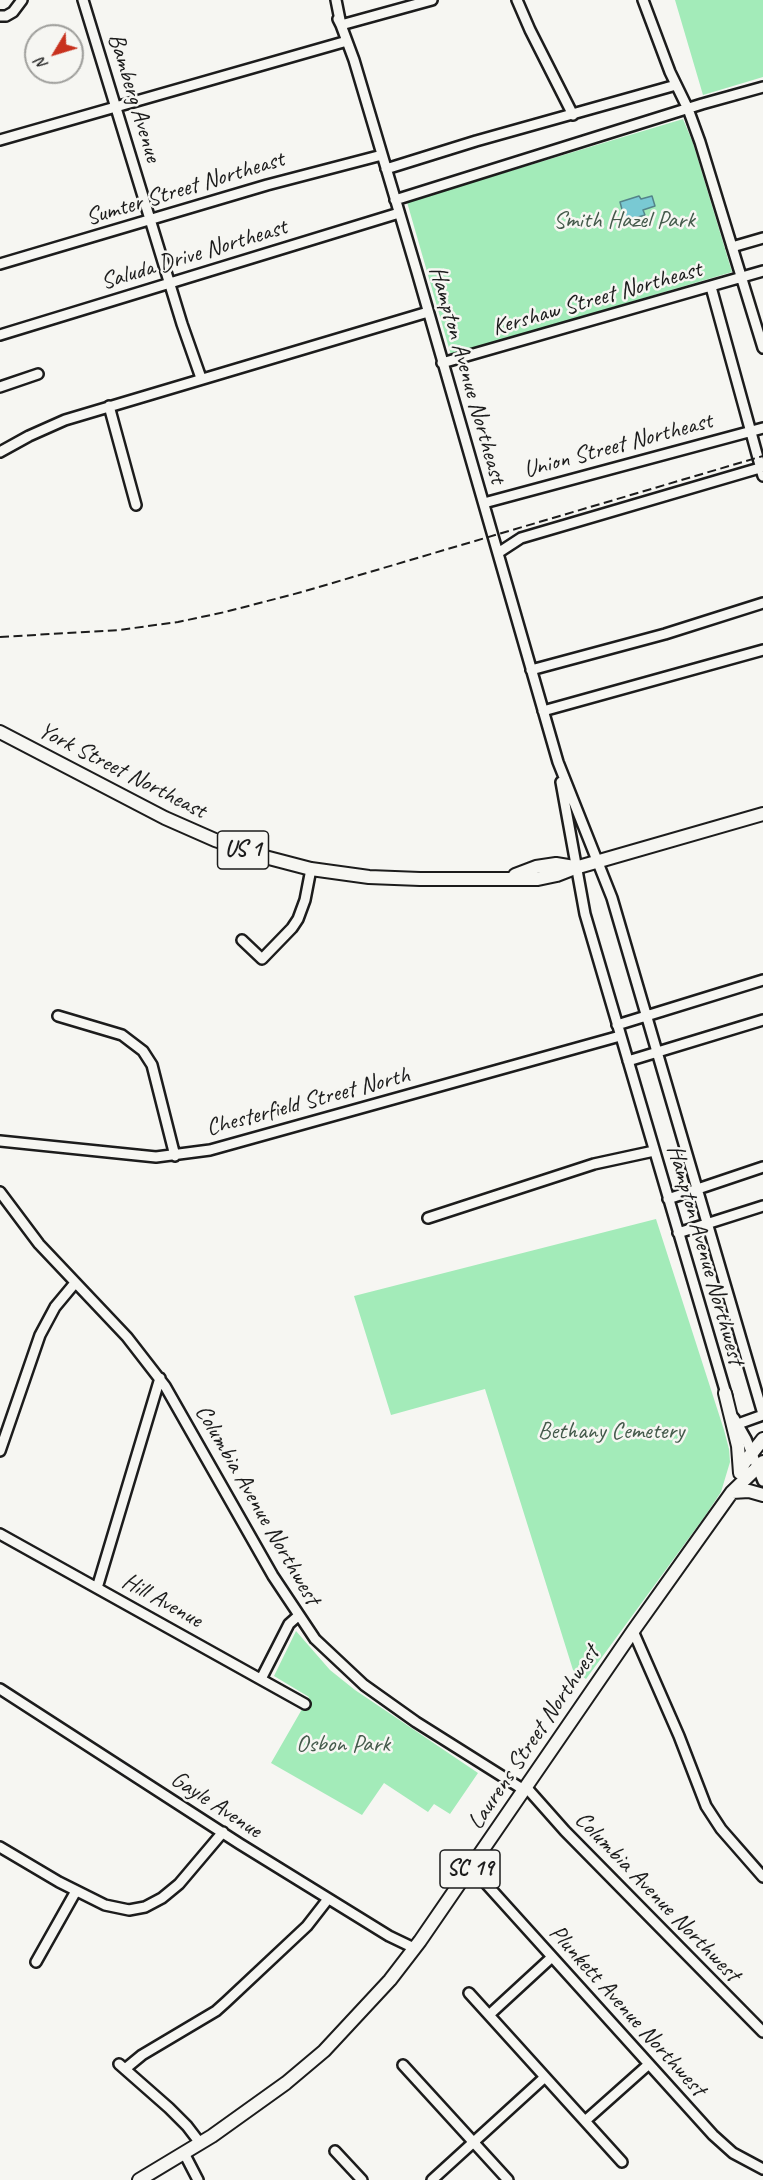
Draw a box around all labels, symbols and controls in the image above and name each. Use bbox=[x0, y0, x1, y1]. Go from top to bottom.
north arrow bbox=[24, 24, 84, 84]
street label: Bamberg Avenue bbox=[101, 30, 167, 166]
text: N bbox=[30, 54, 52, 74]
street label: Sumter Street Northeast bbox=[82, 145, 288, 233]
park label: Smith Hazel Park bbox=[553, 207, 695, 235]
street label: Saluda Drive Northeast bbox=[98, 213, 290, 297]
street label: Kershaw Street Northeast bbox=[489, 255, 705, 343]
street label: Hampton Avenue Northeast bbox=[422, 263, 512, 487]
street label: Union Street Northeast bbox=[521, 407, 715, 485]
street label: York Street Northeast bbox=[33, 716, 211, 826]
road number: US 1 bbox=[218, 831, 268, 869]
street label: Chesterfield Street North bbox=[203, 1061, 413, 1143]
street label: Hampton Avenue Northwest bbox=[660, 1142, 750, 1368]
street label: Columbia Avenue Northwest bbox=[188, 1400, 326, 1610]
park label: Bethany Cemetery bbox=[538, 1418, 684, 1446]
street label: Hill Avenue bbox=[117, 1567, 207, 1635]
street label: Laurens Street Northwest bbox=[462, 1641, 606, 1835]
park label: Osbon Park bbox=[296, 1731, 390, 1759]
street label: Gayle Avenue bbox=[165, 1765, 267, 1845]
street label: Columbia Avenue Northwest bbox=[568, 1806, 746, 1988]
road number: SC 19 bbox=[440, 1850, 500, 1888]
street label: Plunkett Avenue Northwest bbox=[542, 1919, 712, 2103]

